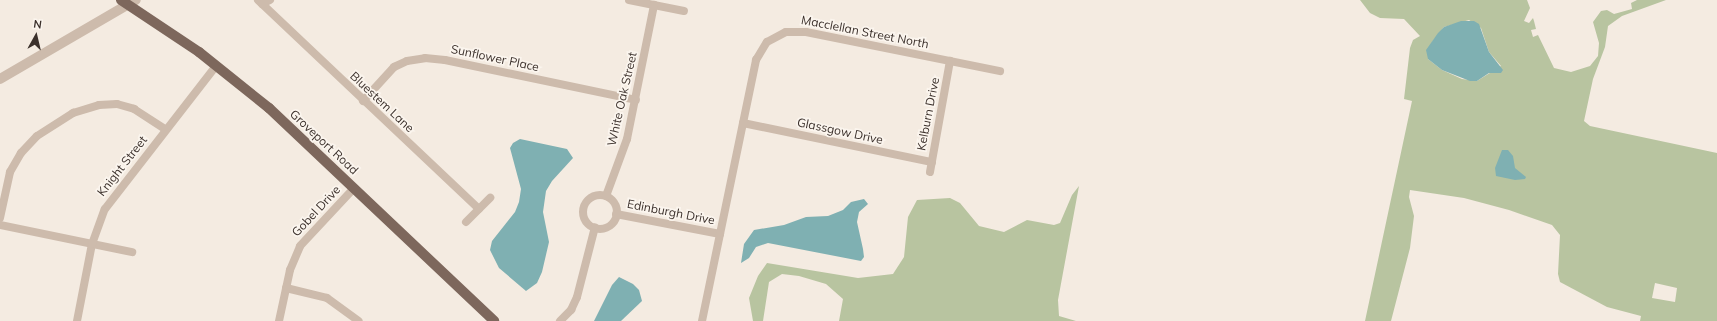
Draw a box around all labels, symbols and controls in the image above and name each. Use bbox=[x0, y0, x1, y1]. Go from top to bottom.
street label: Macclellan Street North bbox=[800, 13, 930, 51]
north arrow bbox=[16, 16, 56, 56]
text: N bbox=[33, 17, 43, 32]
street label: Sunflower Place bbox=[450, 42, 540, 74]
street label: White Oak Street bbox=[604, 51, 640, 147]
street label: Bluestem Lane bbox=[347, 69, 417, 135]
street label: Kelburn Drive bbox=[914, 76, 942, 152]
street label: Groveport Road bbox=[287, 107, 361, 177]
street label: Glassgow Drive bbox=[796, 115, 884, 147]
street label: Knight Street bbox=[94, 133, 150, 199]
street label: Gobel Drive bbox=[289, 183, 343, 239]
street label: Edinburgh Drive bbox=[626, 196, 716, 228]

